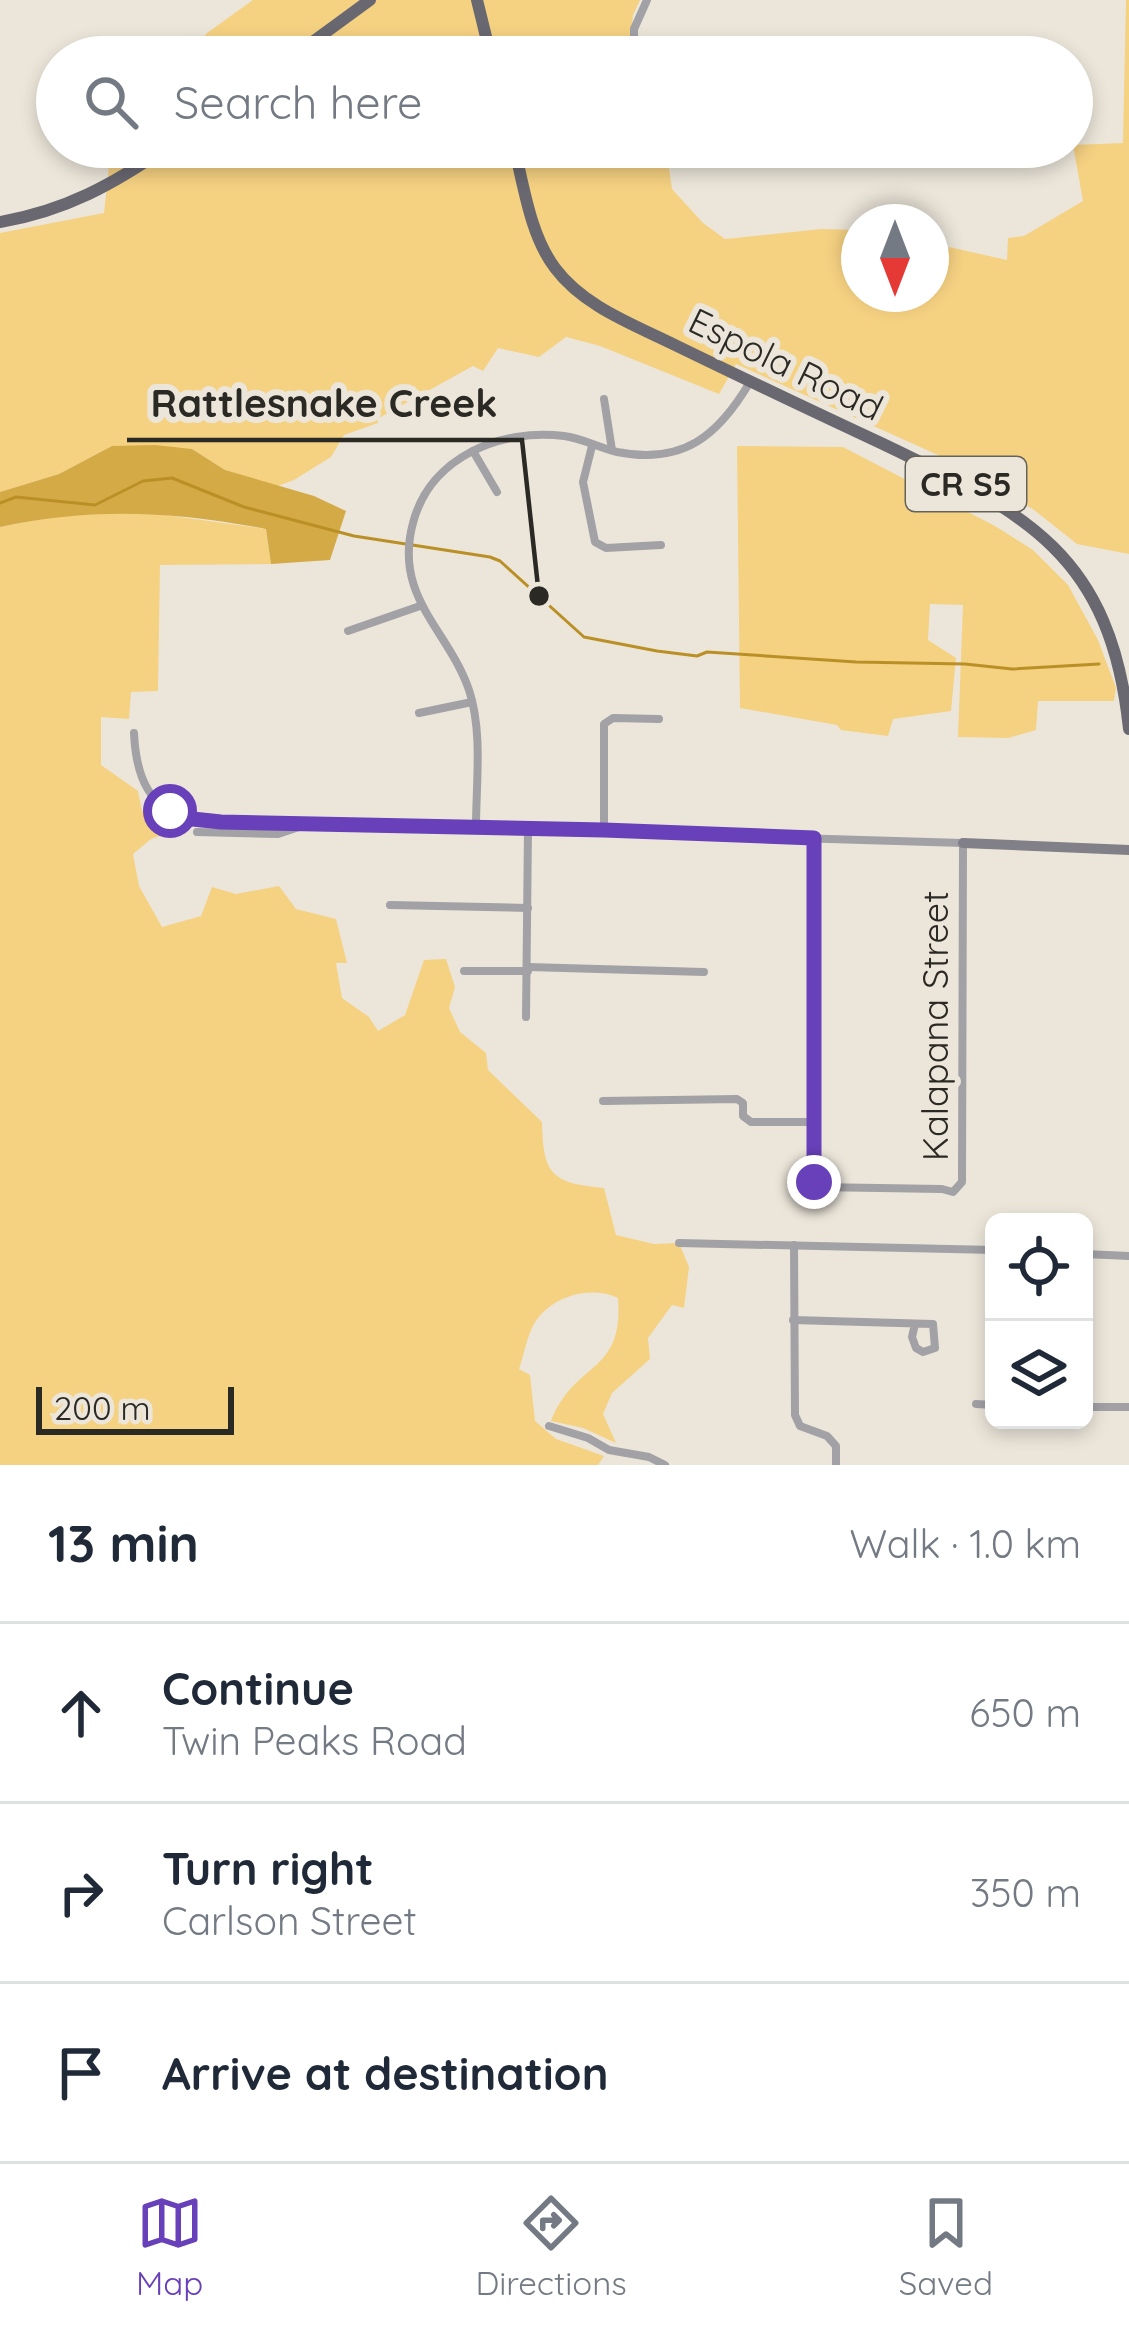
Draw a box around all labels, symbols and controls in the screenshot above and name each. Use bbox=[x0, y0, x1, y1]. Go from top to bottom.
search box bbox=[36, 36, 1093, 168]
icon: search bbox=[78, 69, 144, 135]
text: Search here bbox=[174, 74, 422, 130]
north arrow bbox=[841, 204, 949, 312]
street label: Espola Road bbox=[682, 297, 891, 430]
callout: Rattlesnake Creek bbox=[127, 365, 522, 440]
text: Rattlesnake Creek bbox=[150, 378, 498, 427]
road number: CR S5 bbox=[906, 457, 1026, 511]
route start bbox=[143, 784, 197, 838]
street label: Kalapana Street bbox=[912, 891, 957, 1161]
route end bbox=[787, 1155, 841, 1209]
map controls bbox=[985, 1213, 1093, 1429]
button: locate bbox=[985, 1213, 1093, 1321]
button: layers bbox=[985, 1321, 1093, 1429]
scale bar bbox=[36, 1381, 234, 1434]
text: 200 m bbox=[54, 1387, 151, 1428]
text: 13 min bbox=[48, 1511, 199, 1575]
text: Walk · 1.0 km bbox=[850, 1519, 1081, 1568]
text: Continue bbox=[162, 1660, 354, 1716]
icon: ahead bbox=[48, 1680, 114, 1746]
text: 650 m bbox=[969, 1688, 1081, 1737]
text: Twin Peaks Road bbox=[162, 1716, 467, 1765]
text: Turn right bbox=[162, 1840, 374, 1896]
icon: right bbox=[48, 1860, 114, 1926]
text: 350 m bbox=[970, 1868, 1081, 1917]
text: Carlson Street bbox=[162, 1896, 417, 1945]
icon: arrive bbox=[48, 2040, 114, 2106]
text: Arrive at destination bbox=[162, 2045, 608, 2101]
tab: Map bbox=[136, 2190, 203, 2303]
tab: Directions bbox=[475, 2190, 627, 2303]
tab: Saved bbox=[899, 2190, 993, 2303]

